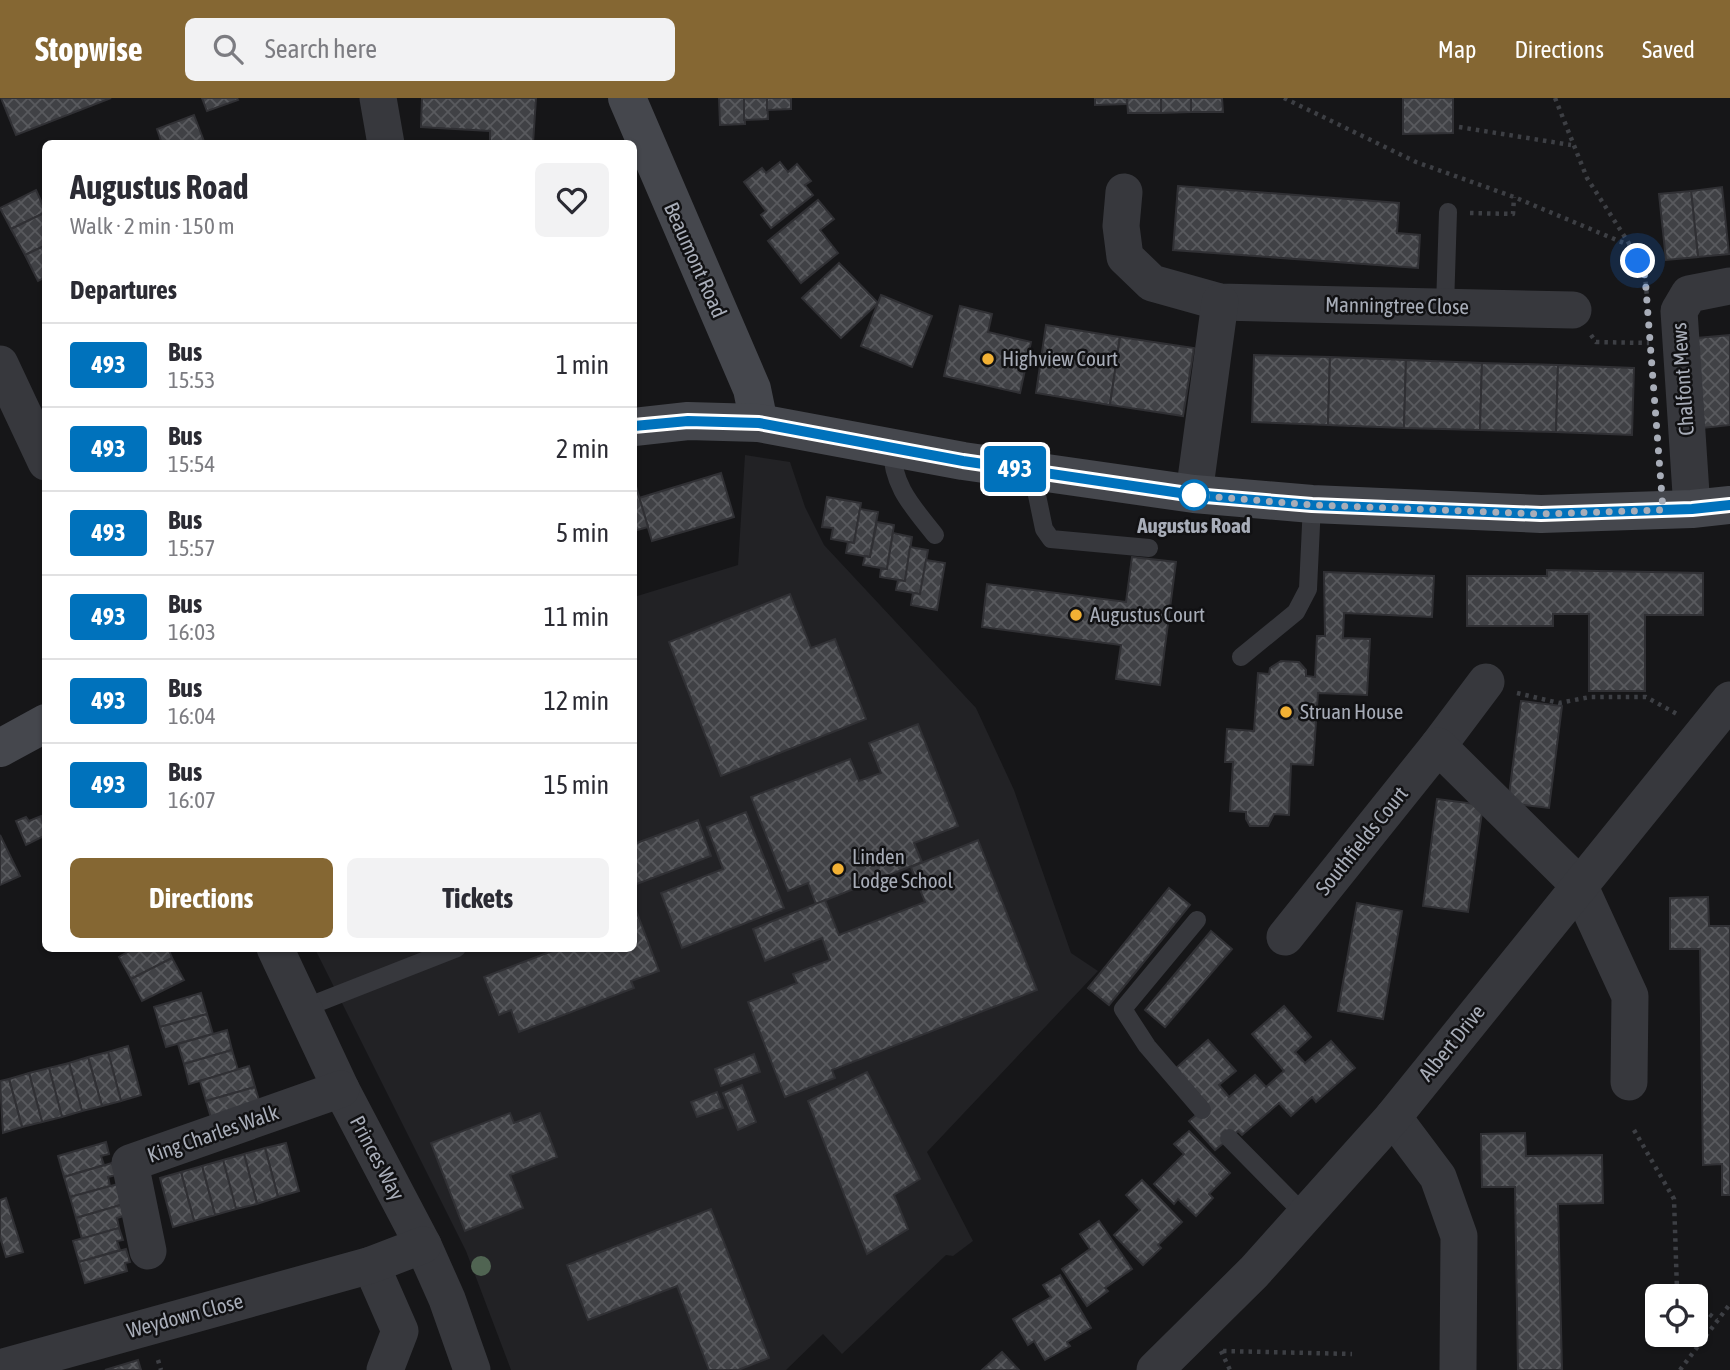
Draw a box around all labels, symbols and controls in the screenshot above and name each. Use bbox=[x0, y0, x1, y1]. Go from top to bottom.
search box bbox=[185, 18, 675, 81]
text: Stopwise bbox=[35, 30, 143, 68]
icon: search bbox=[209, 30, 247, 68]
text: Search here bbox=[265, 34, 377, 64]
text: Map bbox=[1438, 36, 1476, 63]
text: Directions bbox=[1514, 36, 1604, 63]
text: Saved bbox=[1642, 36, 1695, 63]
button: heart bbox=[535, 163, 609, 237]
text: Augustus Road bbox=[70, 168, 249, 206]
street label: Beaumont Road bbox=[660, 198, 732, 321]
text: Walk · 2 min · 150 m bbox=[70, 213, 234, 239]
your location bbox=[1620, 243, 1655, 278]
text: Departures bbox=[70, 275, 177, 305]
street label: Manningtree Close bbox=[1325, 292, 1469, 318]
street label: Chalfont Mews bbox=[1666, 322, 1698, 436]
text: Bus bbox=[168, 337, 202, 367]
place label: Highview Court bbox=[1002, 346, 1118, 370]
text: 1 min bbox=[556, 350, 609, 380]
text: 493 bbox=[92, 351, 125, 378]
marker: Highview Court bbox=[980, 351, 996, 367]
text: 15:53 bbox=[168, 367, 215, 393]
text: Bus bbox=[168, 421, 202, 451]
text: 2 min bbox=[556, 434, 609, 464]
text: 493 bbox=[92, 435, 125, 462]
line badge: 493 bbox=[975, 446, 1055, 492]
text: 15:54 bbox=[168, 451, 215, 477]
text: 493 bbox=[998, 455, 1032, 482]
marker: Augustus Road bbox=[1179, 480, 1209, 510]
text: Bus bbox=[168, 505, 202, 535]
place label: Augustus Road bbox=[1136, 513, 1251, 537]
text: 5 min bbox=[556, 518, 609, 548]
text: 493 bbox=[92, 519, 125, 546]
text: 15:57 bbox=[168, 535, 215, 561]
text: Bus bbox=[168, 589, 202, 619]
text: 11 min bbox=[544, 602, 609, 632]
place label: Augustus Court bbox=[1090, 602, 1205, 626]
text: 493 bbox=[92, 603, 125, 630]
marker: Augustus Court bbox=[1068, 607, 1084, 623]
text: 16:03 bbox=[168, 619, 216, 645]
text: Bus bbox=[168, 673, 202, 703]
text: 12 min bbox=[544, 686, 609, 716]
text: 493 bbox=[92, 687, 125, 714]
place label: Struan House bbox=[1300, 699, 1403, 723]
text: 16:04 bbox=[168, 703, 216, 729]
marker: Struan House bbox=[1278, 704, 1294, 720]
text: Bus bbox=[168, 757, 202, 787]
text: 15 min bbox=[544, 770, 609, 800]
text: 493 bbox=[92, 771, 125, 798]
street label: Southfields Court bbox=[1310, 781, 1412, 899]
text: 16:07 bbox=[168, 787, 216, 813]
place label: Linden Lodge School bbox=[852, 844, 953, 892]
button: Directions bbox=[70, 858, 333, 938]
button: Tickets bbox=[347, 858, 609, 938]
marker: Linden Lodge School bbox=[830, 861, 846, 877]
street label: Albert Drive bbox=[1413, 999, 1489, 1085]
street label: King Charles Walk bbox=[144, 1099, 281, 1167]
street label: Princes Way bbox=[346, 1111, 410, 1204]
map controls bbox=[1645, 1284, 1708, 1347]
button: locate bbox=[1645, 1284, 1708, 1347]
street label: Weydown Close bbox=[124, 1288, 245, 1342]

